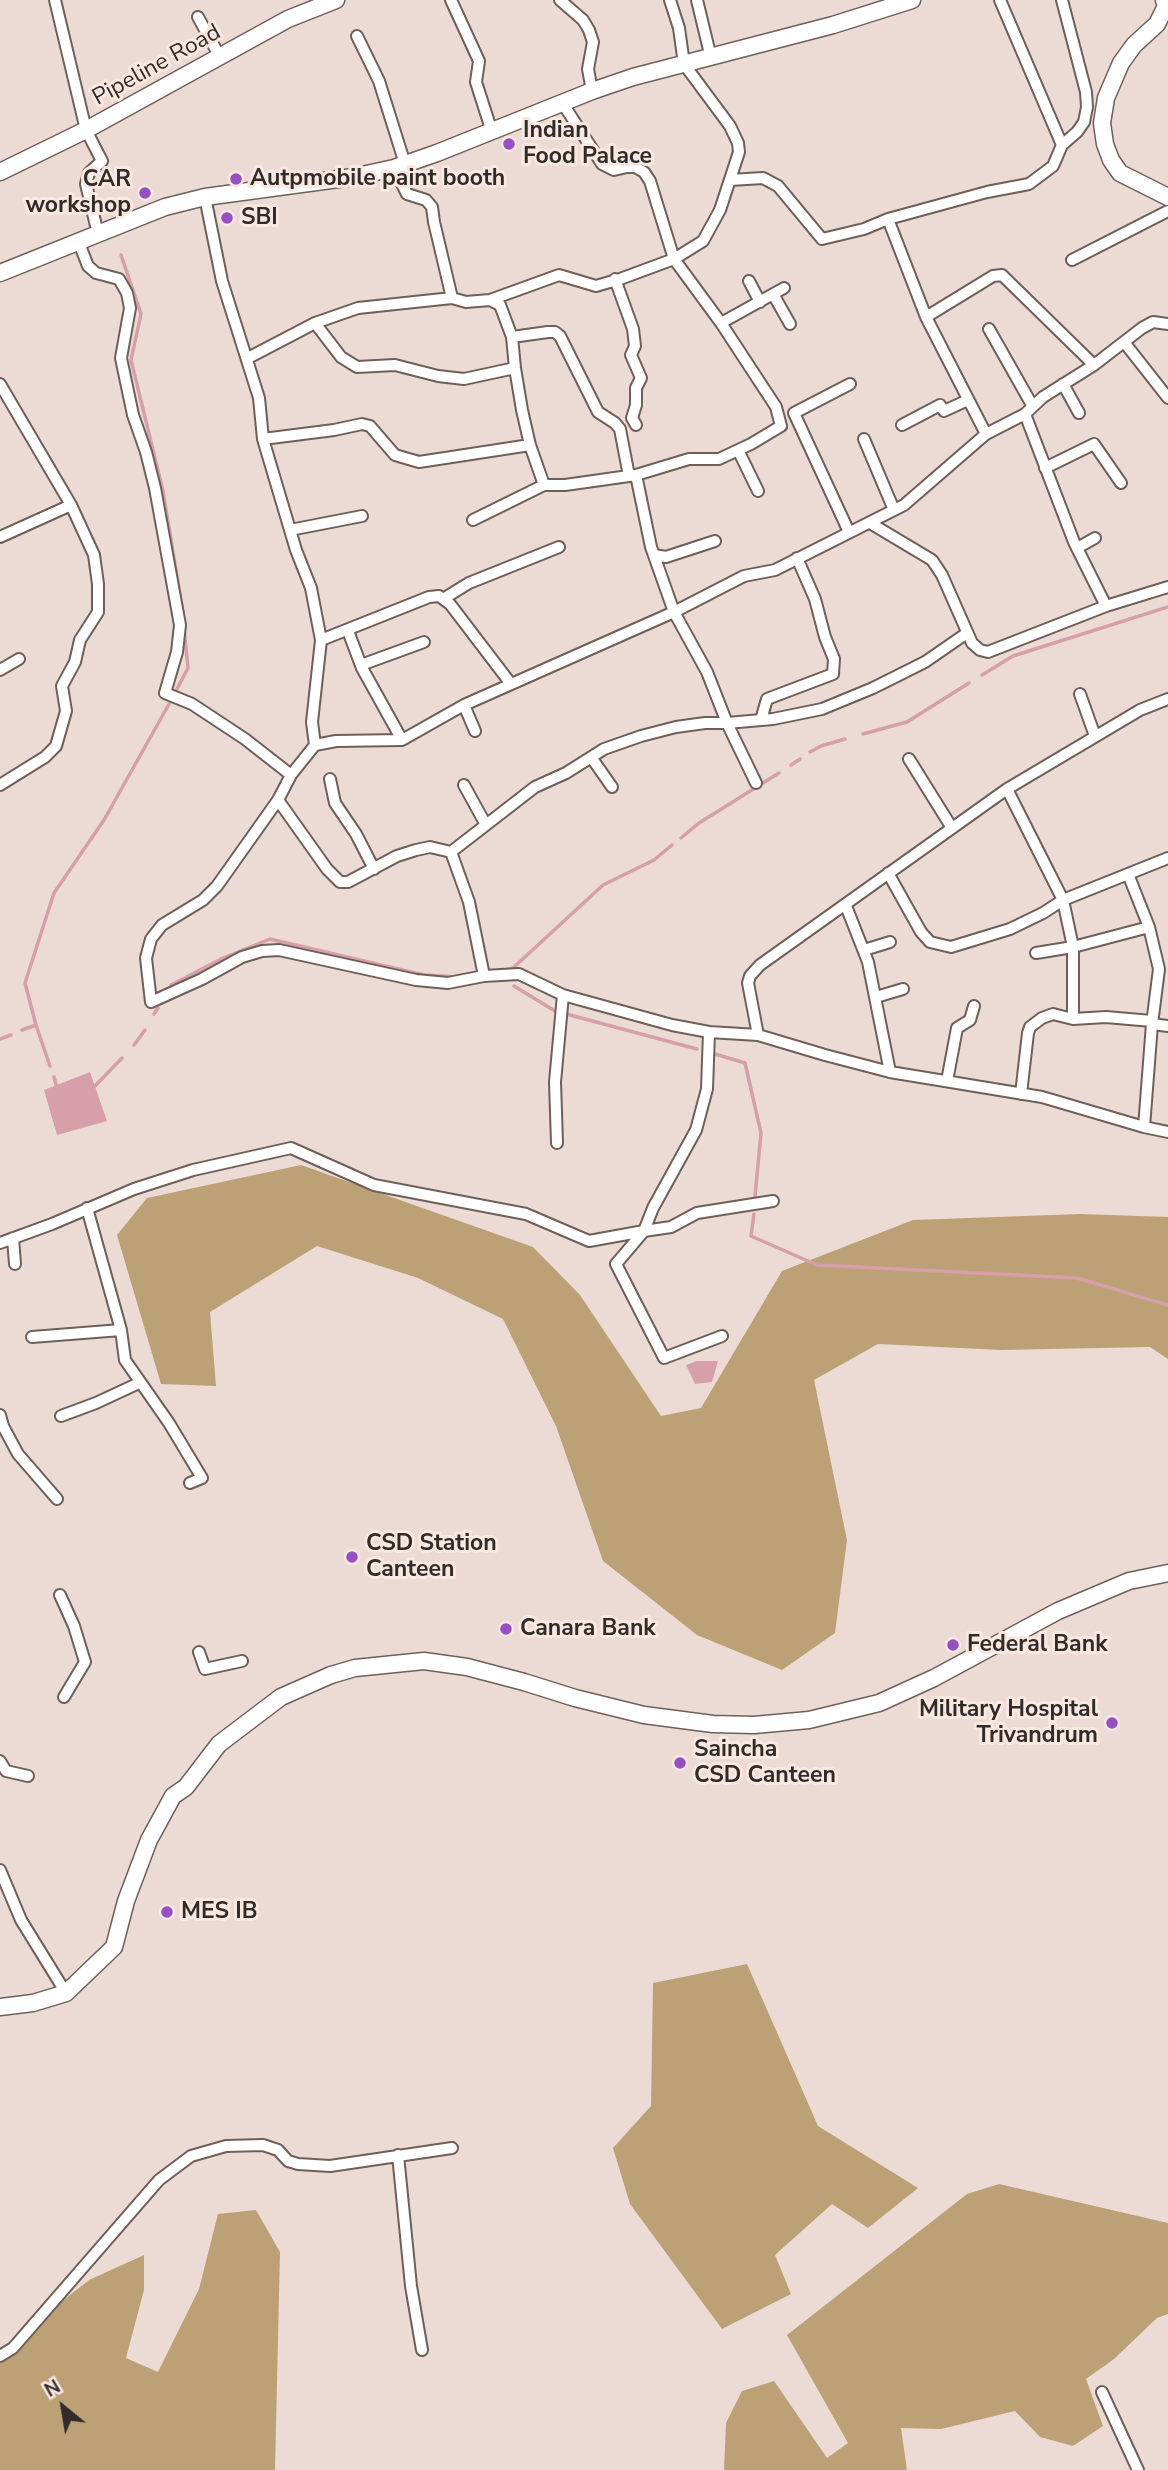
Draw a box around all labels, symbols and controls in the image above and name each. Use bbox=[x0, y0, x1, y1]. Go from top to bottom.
street label: Pipeline Road bbox=[88, 19, 226, 113]
place label: Indian Food Palace bbox=[523, 117, 652, 171]
marker: Indian Food Palace bbox=[501, 136, 517, 152]
place label: Autpmobile paint booth bbox=[250, 165, 505, 193]
place label: CAR workshop bbox=[25, 166, 131, 220]
marker: Autpmobile paint booth bbox=[228, 171, 244, 187]
marker: CAR workshop bbox=[137, 185, 153, 201]
place label: SBI bbox=[241, 204, 278, 232]
marker: SBI bbox=[219, 210, 235, 226]
place label: CSD Station Canteen bbox=[366, 1530, 497, 1584]
marker: CSD Station Canteen bbox=[344, 1549, 360, 1565]
place label: Canara Bank bbox=[520, 1615, 656, 1643]
marker: Canara Bank bbox=[498, 1621, 514, 1637]
place label: Federal Bank bbox=[967, 1631, 1107, 1659]
marker: Federal Bank bbox=[945, 1637, 961, 1653]
place label: Military Hospital Trivandrum bbox=[919, 1696, 1098, 1750]
marker: Military Hospital Trivandrum bbox=[1104, 1715, 1120, 1731]
place label: Saincha CSD Canteen bbox=[694, 1736, 836, 1790]
marker: Saincha CSD Canteen bbox=[672, 1755, 688, 1771]
place label: MES IB bbox=[181, 1898, 257, 1926]
marker: MES IB bbox=[159, 1904, 175, 1920]
north arrow bbox=[28, 2372, 98, 2442]
text: N bbox=[40, 2374, 65, 2404]

